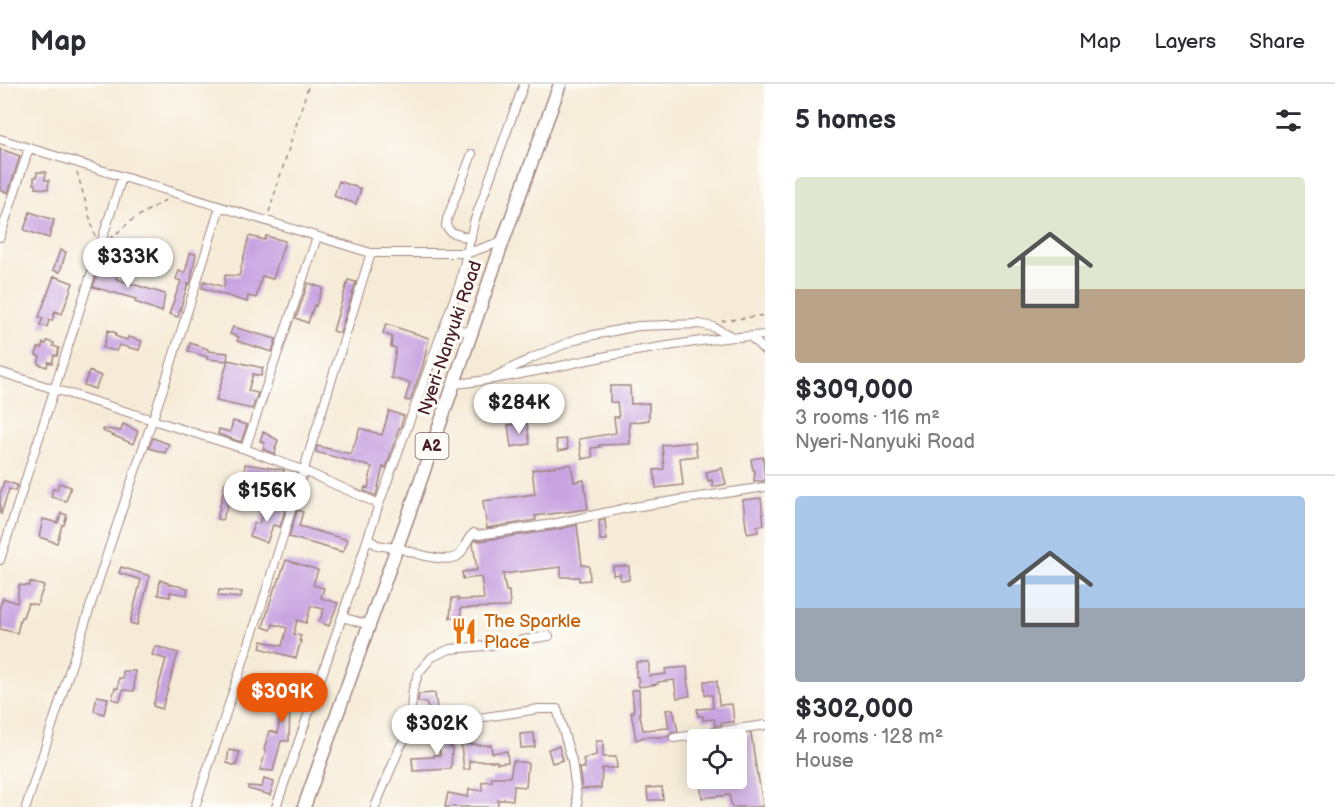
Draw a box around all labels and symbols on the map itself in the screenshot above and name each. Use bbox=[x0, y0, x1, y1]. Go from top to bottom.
pin: $333K bbox=[86, 238, 170, 289]
street label: Nyeri-Nanyuki Road bbox=[414, 258, 486, 418]
pin: $284K bbox=[477, 384, 561, 435]
road number: A2 bbox=[416, 433, 448, 459]
pin: $156K bbox=[225, 472, 309, 523]
place label: The Sparkle Place bbox=[484, 611, 581, 653]
restaurant icon: The Sparkle Place bbox=[449, 616, 479, 646]
pin: $309K bbox=[240, 673, 324, 724]
pin: $302K bbox=[395, 705, 479, 756]

